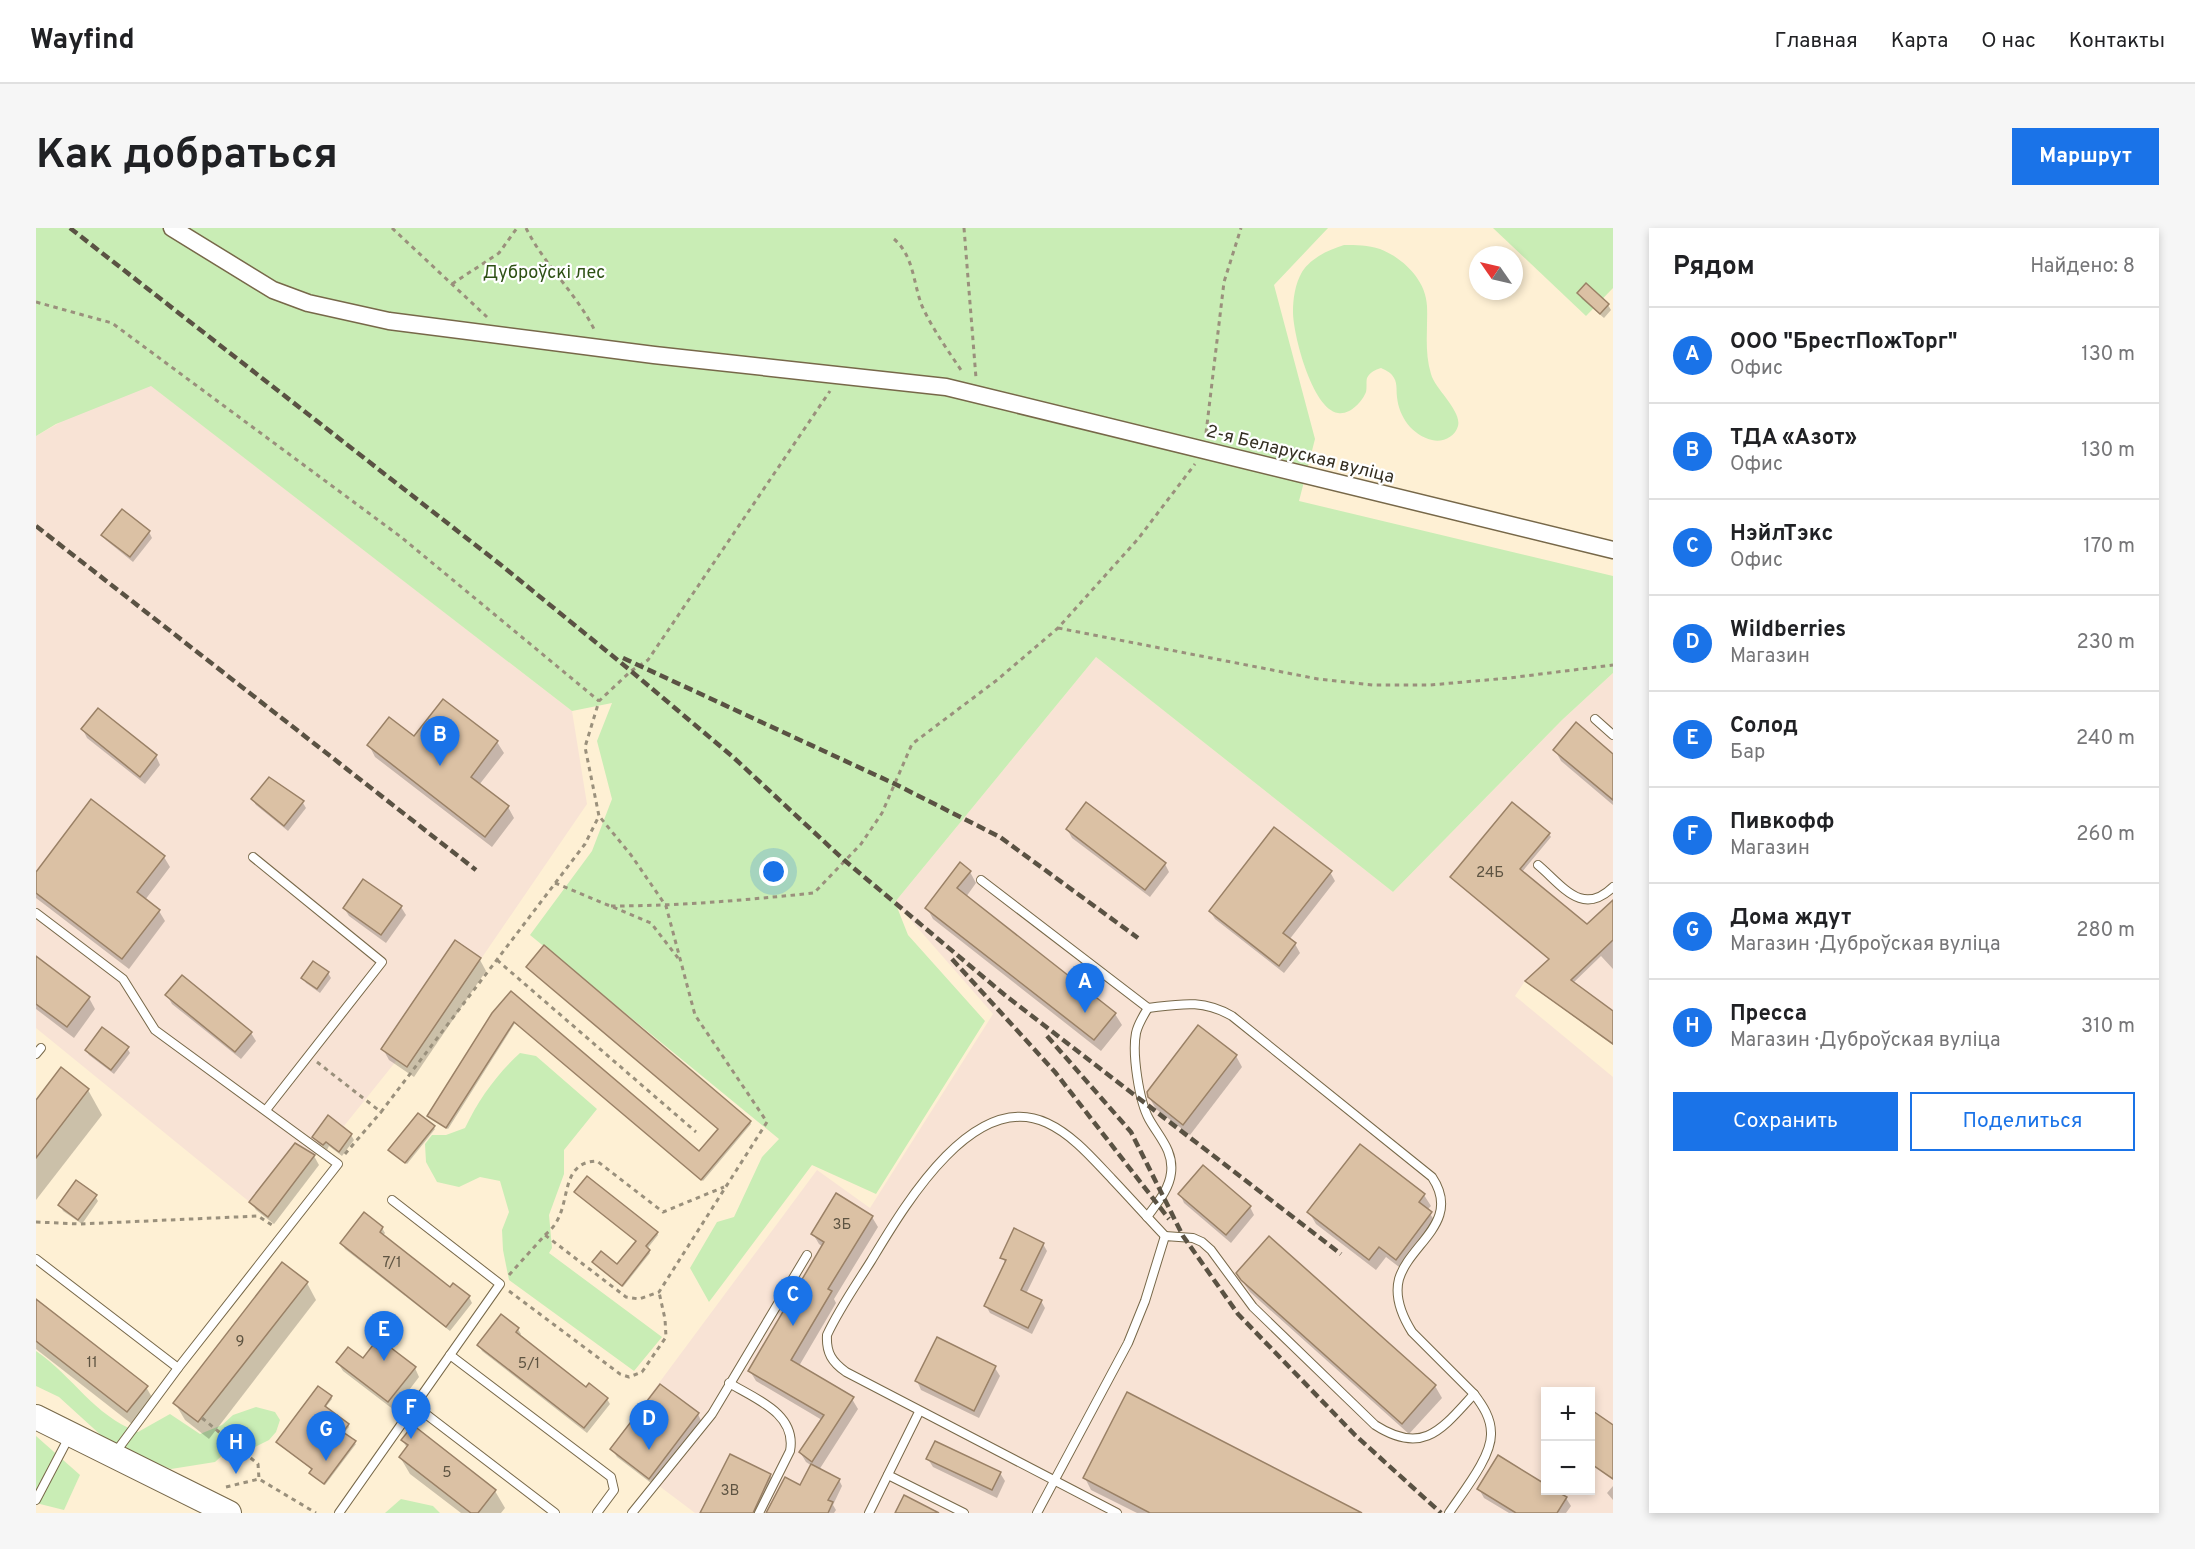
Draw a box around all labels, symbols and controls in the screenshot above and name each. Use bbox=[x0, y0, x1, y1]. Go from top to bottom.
text: Wayfind bbox=[30, 23, 135, 59]
text: Главная bbox=[1774, 28, 1858, 55]
text: Карта bbox=[1891, 28, 1948, 55]
text: О нас bbox=[1981, 28, 2036, 55]
text: Контакты bbox=[2069, 28, 2165, 55]
button: Маршрут bbox=[2012, 128, 2159, 185]
text: Как добраться bbox=[36, 130, 338, 183]
north arrow bbox=[1469, 246, 1523, 300]
text: Рядом bbox=[1673, 251, 1755, 284]
text: Найдено: 8 bbox=[2030, 254, 2135, 280]
park label: Дуброўскі лес bbox=[483, 262, 605, 285]
text: ООО "БрестПожТорг" bbox=[1730, 329, 1957, 356]
text: A bbox=[1685, 342, 1700, 368]
text: 130 m bbox=[2081, 342, 2135, 368]
text: Офис bbox=[1730, 356, 1783, 382]
street label: 2-я Беларуская вуліца bbox=[1204, 420, 1396, 490]
text: ТДА «Азот» bbox=[1730, 425, 1857, 452]
text: B bbox=[1686, 438, 1699, 464]
text: 130 m bbox=[2081, 438, 2135, 464]
text: Офис bbox=[1730, 452, 1783, 478]
text: НэйлТэкс bbox=[1730, 521, 1833, 548]
text: C bbox=[1686, 534, 1699, 560]
text: 170 m bbox=[2083, 534, 2135, 560]
text: Офис bbox=[1730, 548, 1783, 574]
text: Wildberries bbox=[1730, 617, 1846, 644]
text: D bbox=[1685, 630, 1700, 656]
text: 230 m bbox=[2076, 630, 2135, 656]
text: Магазин bbox=[1730, 644, 1810, 670]
text: Солод bbox=[1730, 713, 1798, 740]
pin: B bbox=[420, 716, 460, 766]
text: E bbox=[1686, 726, 1699, 752]
text: 240 m bbox=[2076, 726, 2135, 752]
text: Бар bbox=[1730, 740, 1765, 766]
text: Пивкофф bbox=[1730, 809, 1835, 836]
text: F bbox=[1687, 822, 1698, 848]
text: 260 m bbox=[2076, 822, 2135, 848]
text: Магазин bbox=[1730, 836, 1810, 862]
your location bbox=[759, 857, 788, 886]
house number: 24Б bbox=[1476, 864, 1504, 883]
text: Дома ждут bbox=[1730, 905, 1851, 932]
text: G bbox=[1686, 918, 1699, 944]
text: 280 m bbox=[2076, 918, 2135, 944]
text: Магазин · Дуброўская вуліца bbox=[1730, 932, 2001, 958]
pin: A bbox=[1066, 964, 1104, 1013]
text: Пресса bbox=[1730, 1001, 1807, 1028]
text: H bbox=[1685, 1014, 1700, 1040]
text: 310 m bbox=[2081, 1014, 2135, 1040]
text: Магазин · Дуброўская вуліца bbox=[1730, 1028, 2001, 1054]
button: Сохранить bbox=[1673, 1092, 1898, 1151]
button: Поделиться bbox=[1910, 1092, 2135, 1151]
house number: 3Б bbox=[833, 1216, 851, 1235]
house number: 7/1 bbox=[382, 1254, 402, 1273]
pin: C bbox=[774, 1276, 813, 1326]
pin: E bbox=[364, 1312, 404, 1361]
house number: 9 bbox=[236, 1333, 244, 1352]
house number: 11 bbox=[86, 1354, 98, 1373]
house number: 5/1 bbox=[518, 1355, 540, 1374]
map controls bbox=[1541, 1387, 1595, 1495]
button: + bbox=[1541, 1387, 1595, 1441]
pin: F bbox=[392, 1390, 430, 1439]
pin: D bbox=[630, 1400, 668, 1450]
pin: G bbox=[306, 1412, 346, 1461]
pin: H bbox=[216, 1424, 256, 1474]
button: − bbox=[1541, 1441, 1595, 1495]
house number: 5 bbox=[442, 1464, 452, 1483]
house number: 3В bbox=[721, 1482, 739, 1501]

